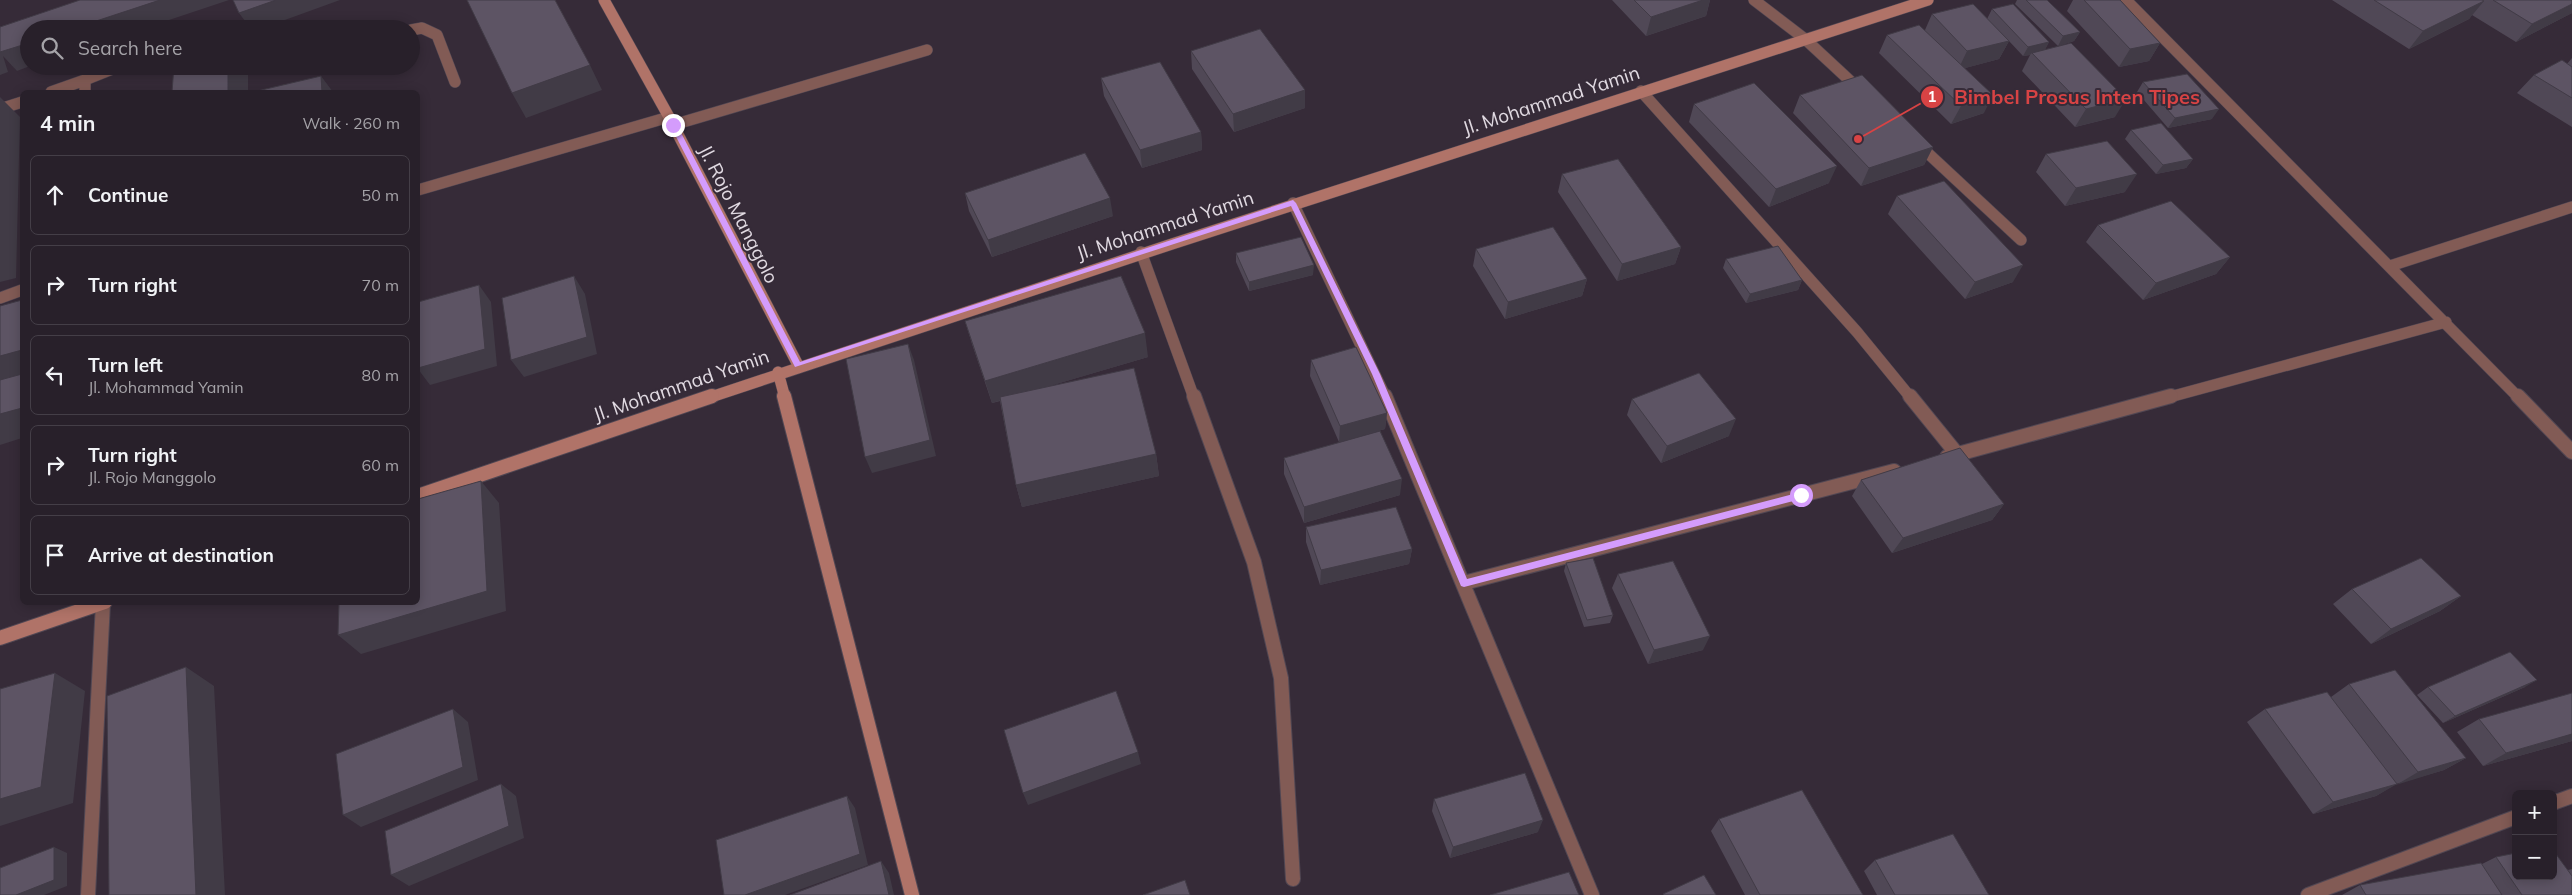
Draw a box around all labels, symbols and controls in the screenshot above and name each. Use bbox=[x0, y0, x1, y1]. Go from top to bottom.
search box bbox=[20, 20, 420, 75]
icon: search bbox=[38, 34, 66, 62]
text: Search here bbox=[78, 36, 182, 60]
street label: Jl. Mohammad Yamin bbox=[1459, 60, 1643, 140]
callout: Bimbel Prosus Inten Tipes bbox=[1919, 79, 2210, 114]
text: Bimbel Prosus Inten Tipes bbox=[1954, 84, 2200, 109]
text: 1 bbox=[1927, 87, 1937, 106]
text: 4 min bbox=[40, 110, 95, 136]
text: Walk · 260 m bbox=[302, 113, 400, 133]
route end bbox=[662, 114, 685, 137]
street label: Jl. Rojo Manggolo bbox=[694, 141, 784, 287]
icon: ahead bbox=[41, 181, 69, 209]
text: Continue bbox=[88, 183, 168, 207]
text: 50 m bbox=[362, 185, 399, 205]
street label: Jl. Mohammad Yamin bbox=[1073, 185, 1257, 265]
icon: right bbox=[41, 271, 69, 299]
text: Turn right bbox=[88, 273, 177, 297]
text: 70 m bbox=[362, 275, 399, 295]
street label: Jl. Mohammad Yamin bbox=[590, 344, 772, 426]
text: Turn left bbox=[88, 353, 163, 377]
icon: left bbox=[41, 361, 69, 389]
text: 80 m bbox=[362, 365, 399, 385]
text: Jl. Mohammad Yamin bbox=[88, 377, 244, 397]
text: Turn right bbox=[88, 443, 177, 467]
icon: right bbox=[41, 451, 69, 479]
text: 60 m bbox=[362, 455, 399, 475]
text: Jl. Rojo Manggolo bbox=[88, 467, 216, 487]
route start bbox=[1790, 484, 1813, 507]
icon: arrive bbox=[41, 541, 69, 569]
text: Arrive at destination bbox=[88, 543, 274, 567]
map controls bbox=[2512, 790, 2557, 880]
button: + bbox=[2512, 790, 2557, 835]
button: − bbox=[2512, 835, 2557, 880]

